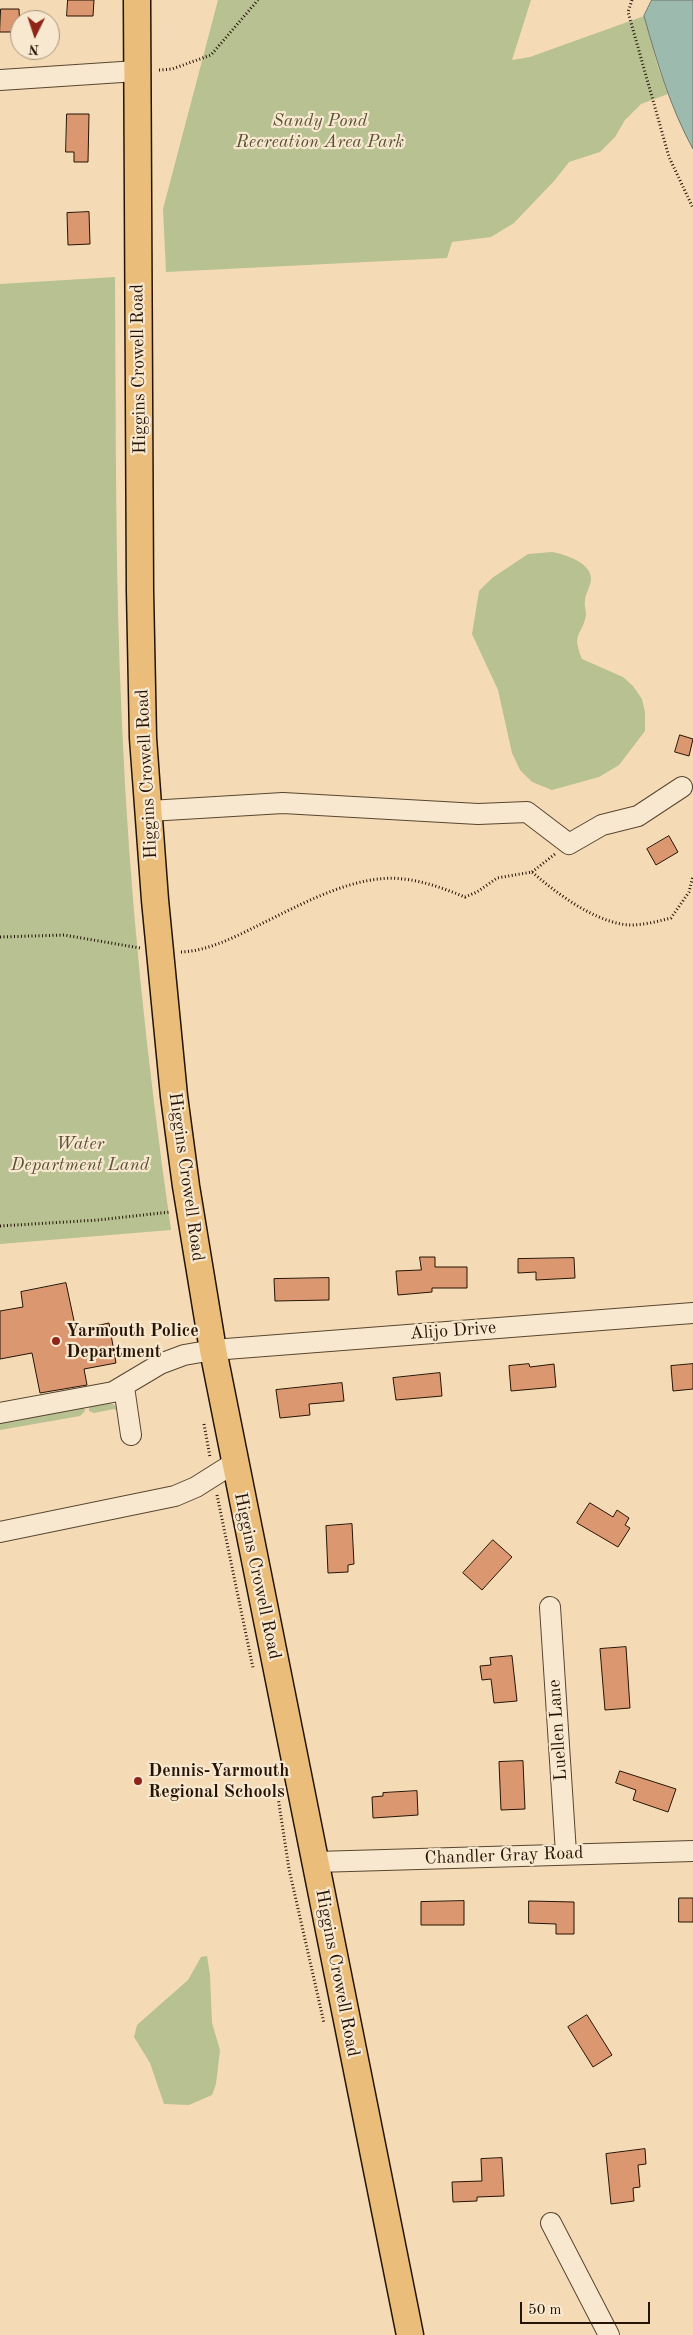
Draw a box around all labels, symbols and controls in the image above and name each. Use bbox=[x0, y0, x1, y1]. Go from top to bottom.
north arrow bbox=[10, 10, 60, 60]
text: N bbox=[28, 42, 40, 56]
park label: Sandy Pond Recreation Area Park bbox=[236, 110, 404, 152]
street label: Higgins Crowell Road bbox=[127, 284, 151, 454]
street label: Higgins Crowell Road bbox=[132, 688, 162, 860]
street label: Higgins Crowell Road bbox=[163, 1091, 209, 1263]
park label: Water Department Land bbox=[11, 1133, 149, 1176]
street label: Alijo Drive bbox=[409, 1317, 497, 1345]
place label: Yarmouth Police Department bbox=[66, 1320, 199, 1362]
marker: Yarmouth Police Department bbox=[50, 1335, 62, 1347]
street label: Higgins Crowell Road bbox=[229, 1490, 285, 1662]
street label: Luellen Lane bbox=[544, 1679, 572, 1781]
place label: Dennis-Yarmouth Regional Schools bbox=[148, 1760, 289, 1802]
marker: Dennis-Yarmouth Regional Schools bbox=[132, 1775, 144, 1787]
street label: Chandler Gray Road bbox=[424, 1842, 584, 1870]
street label: Higgins Crowell Road bbox=[310, 1887, 364, 2059]
scale bar bbox=[523, 2292, 653, 2324]
text: 50 m bbox=[528, 2303, 562, 2318]

